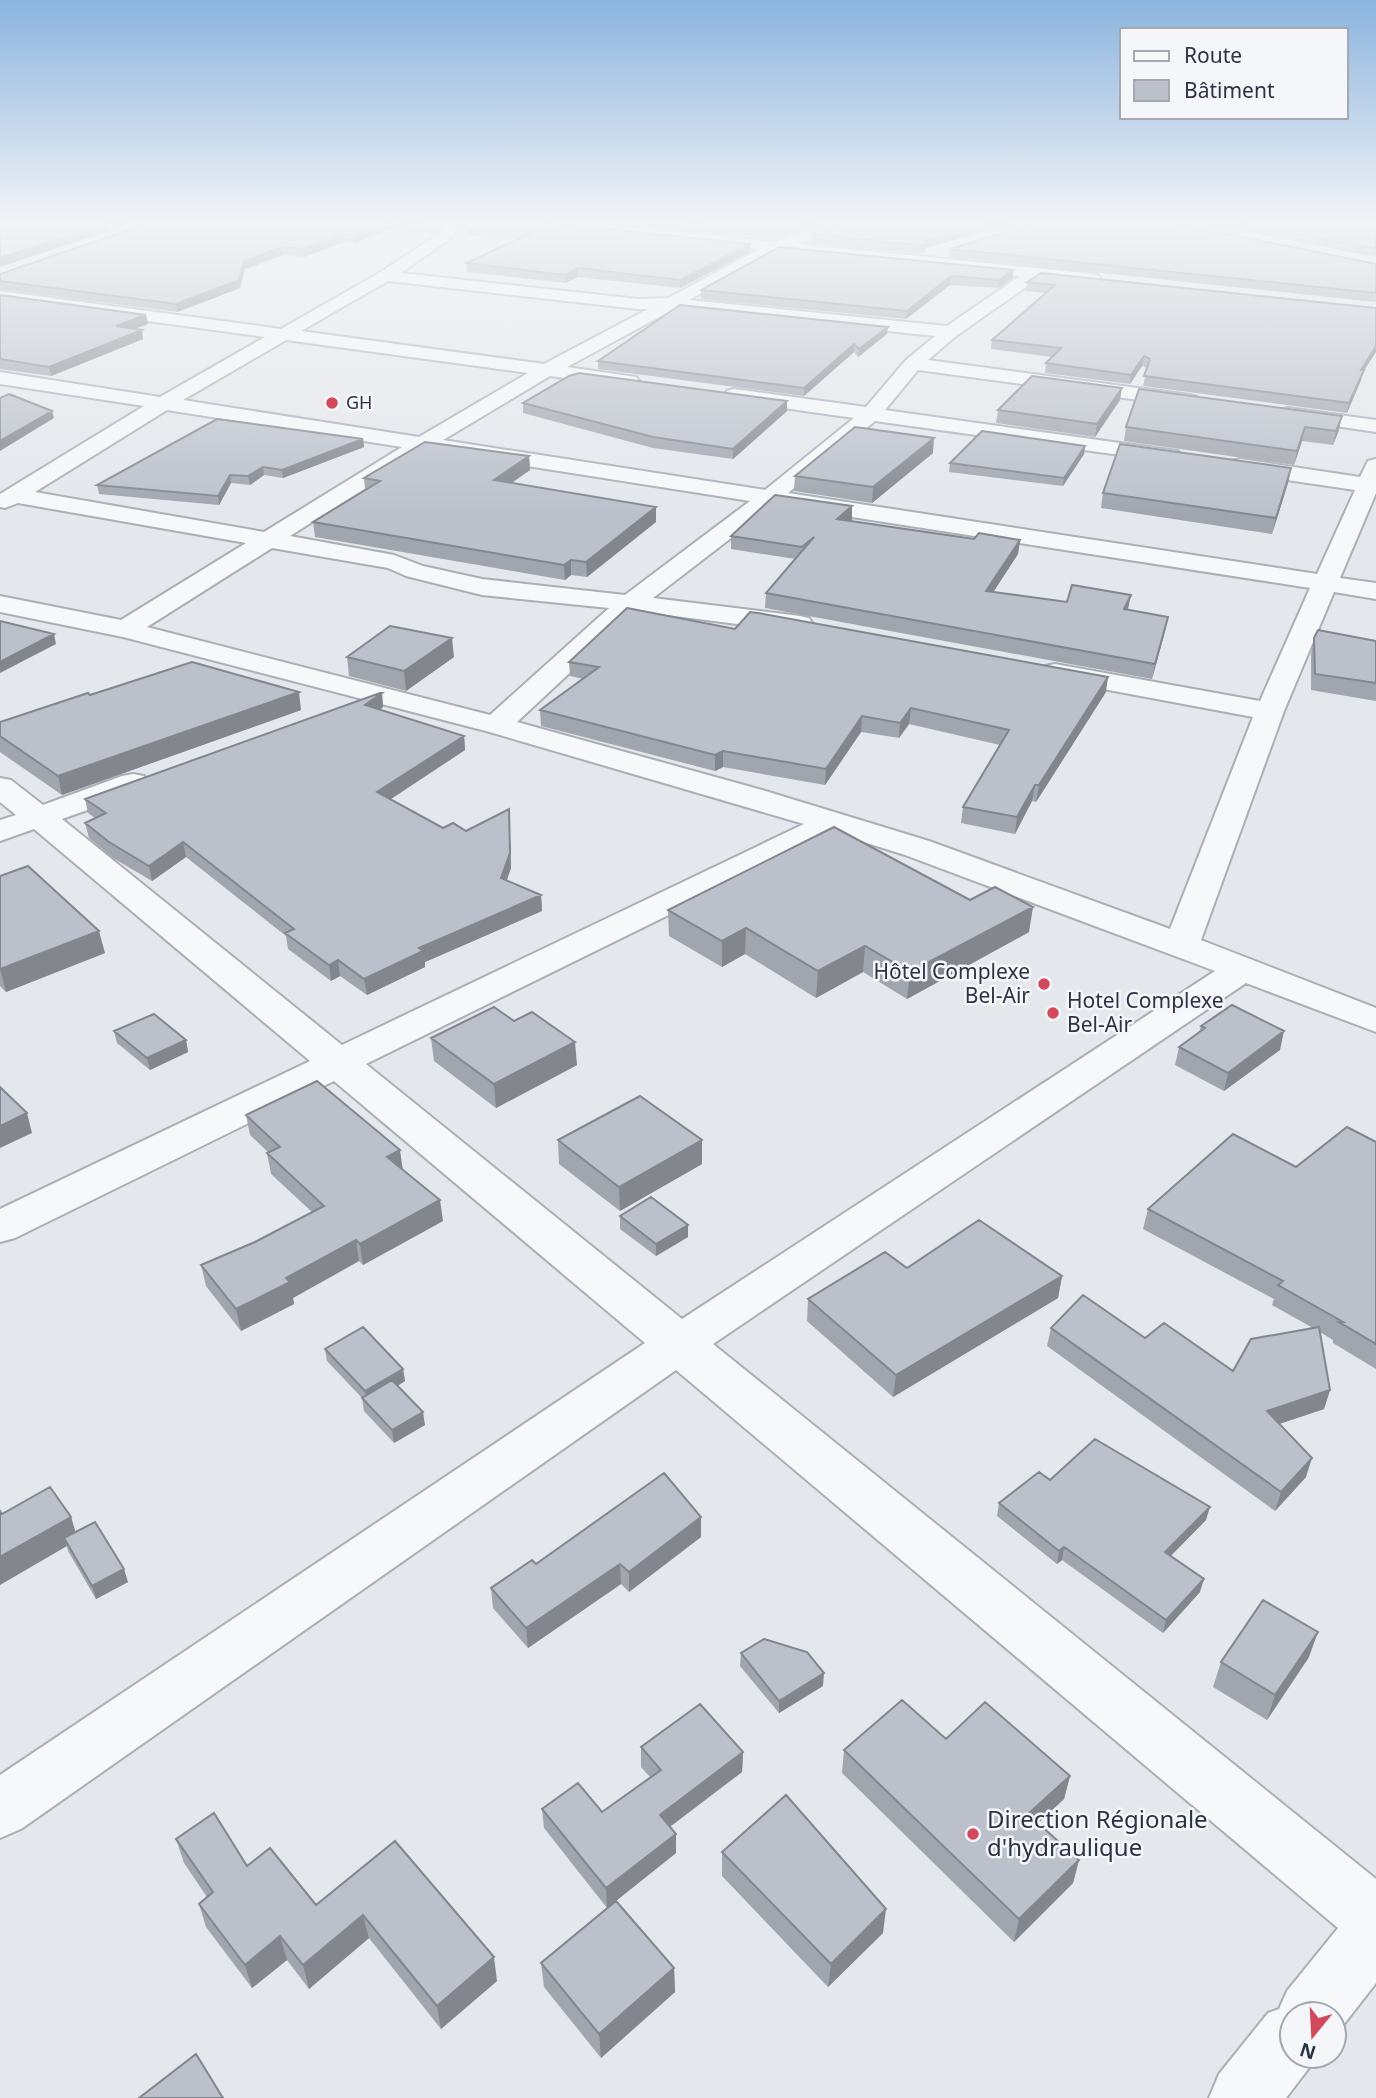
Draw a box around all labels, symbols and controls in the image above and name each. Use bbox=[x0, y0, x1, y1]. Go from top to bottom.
legend bbox=[1120, 28, 1348, 119]
text: Route bbox=[1184, 41, 1242, 69]
text: Bâtiment bbox=[1184, 76, 1275, 104]
place label: GH bbox=[346, 390, 372, 414]
marker: GH bbox=[324, 395, 340, 411]
place label: Hôtel Complexe Bel-Air bbox=[874, 957, 1030, 1009]
marker: Hôtel Complexe Bel-Air bbox=[1036, 976, 1052, 992]
place label: Hotel Complexe Bel-Air bbox=[1067, 986, 1223, 1038]
marker: Hotel Complexe Bel-Air bbox=[1045, 1005, 1061, 1021]
place label: Direction Régionale d'hydraulique bbox=[987, 1802, 1208, 1863]
marker: Direction Régionale d'hydraulique bbox=[965, 1826, 981, 1842]
north arrow bbox=[1278, 2000, 1348, 2070]
text: N bbox=[1296, 2036, 1319, 2066]

